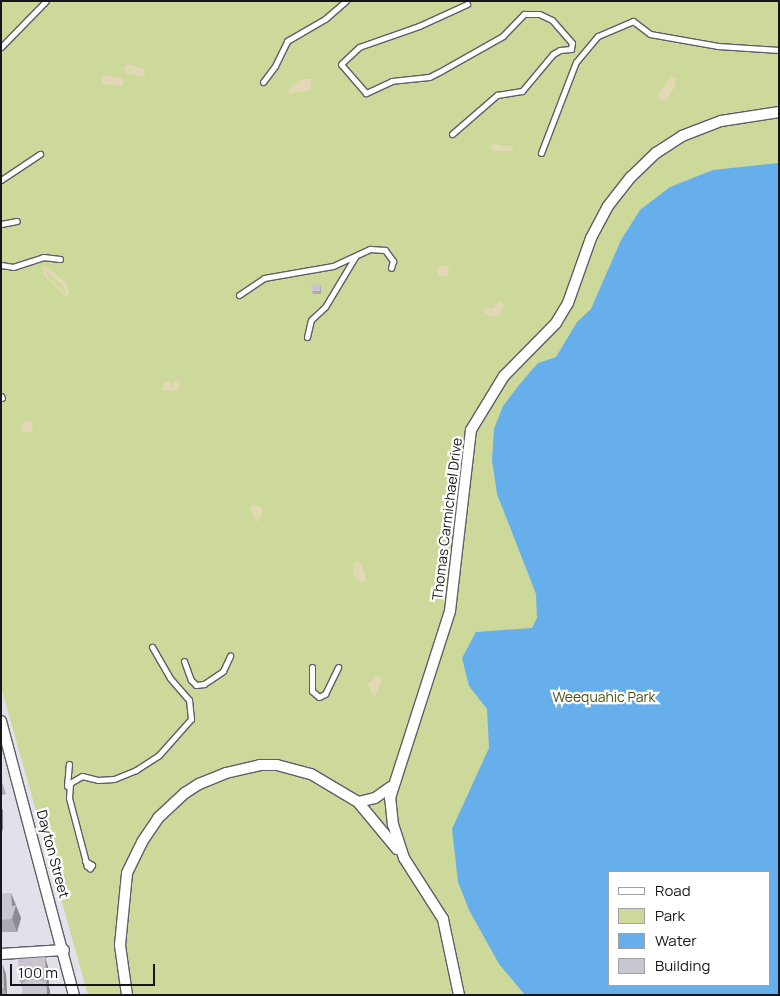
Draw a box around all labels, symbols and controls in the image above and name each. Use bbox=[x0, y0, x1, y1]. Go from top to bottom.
street label: Thomas Carmichael Drive bbox=[429, 437, 465, 601]
park label: Weequahic Park bbox=[552, 689, 656, 705]
street label: Dayton Street bbox=[33, 808, 73, 900]
legend bbox=[608, 871, 770, 986]
text: Road bbox=[655, 880, 691, 901]
text: Park bbox=[655, 905, 685, 926]
text: Water bbox=[655, 930, 697, 951]
scale bar bbox=[12, 954, 158, 986]
text: Building bbox=[655, 955, 710, 976]
text: 100 m bbox=[18, 962, 58, 983]

